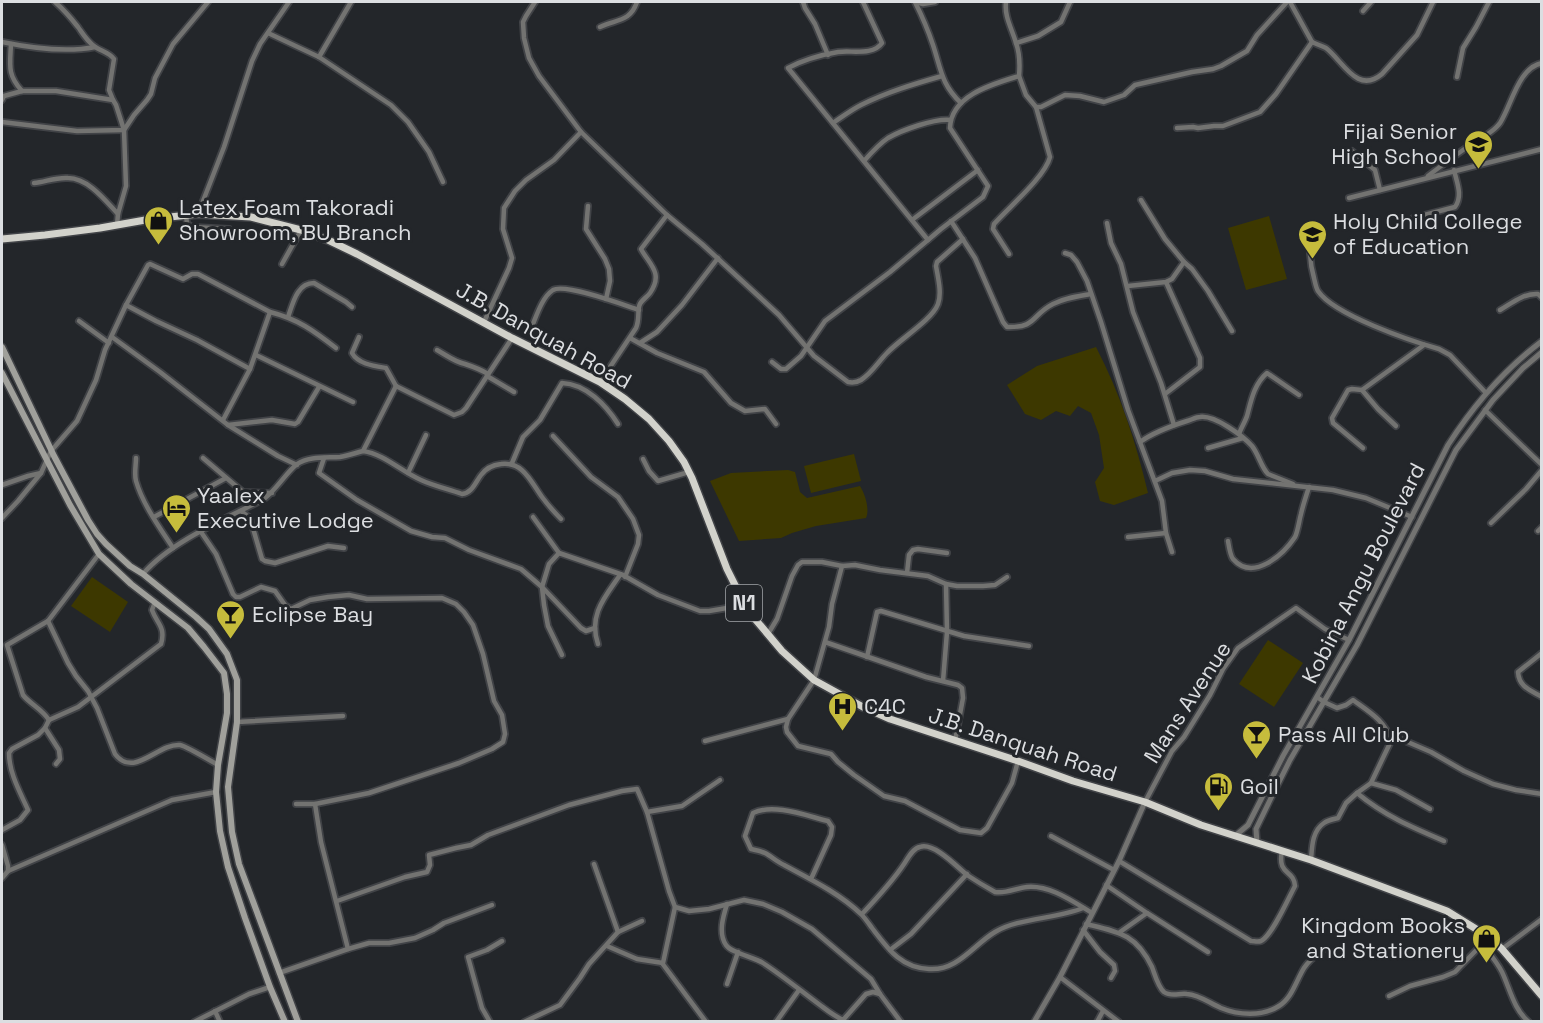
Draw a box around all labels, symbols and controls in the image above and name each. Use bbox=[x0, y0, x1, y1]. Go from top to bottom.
place label: Fijai Senior High School bbox=[1331, 117, 1457, 170]
school or university icon: Fijai Senior High School bbox=[1462, 128, 1494, 170]
place label: Latex Foam Takoradi Showroom, BU Branch bbox=[179, 193, 412, 246]
shop icon: Latex Foam Takoradi Showroom, BU Branch bbox=[142, 204, 174, 246]
place label: Holy Child College of Education bbox=[1333, 207, 1522, 260]
school or university icon: Holy Child College of Education bbox=[1296, 218, 1328, 260]
street label: J.B. Danquah Road bbox=[451, 275, 637, 395]
street label: Kobina Angu Boulevard bbox=[1295, 458, 1431, 688]
place label: Yaalex Executive Lodge bbox=[197, 481, 374, 534]
hotel icon: Yaalex Executive Lodge bbox=[160, 492, 192, 534]
road number: N1 bbox=[726, 585, 762, 621]
bar icon: Eclipse Bay bbox=[215, 598, 247, 640]
place label: Eclipse Bay bbox=[252, 600, 373, 628]
street label: Mans Avenue bbox=[1137, 636, 1237, 768]
hospital icon: C4C bbox=[827, 690, 859, 732]
place label: C4C bbox=[864, 692, 906, 720]
street label: J.B. Danquah Road bbox=[925, 700, 1121, 788]
bar icon: Pass All Club bbox=[1241, 718, 1273, 760]
place label: Pass All Club bbox=[1278, 720, 1410, 748]
fuel station icon: Goil bbox=[1203, 770, 1235, 812]
place label: Goil bbox=[1240, 772, 1279, 800]
place label: Kingdom Books and Stationery bbox=[1301, 911, 1465, 964]
shop icon: Kingdom Books and Stationery bbox=[1470, 922, 1502, 964]

